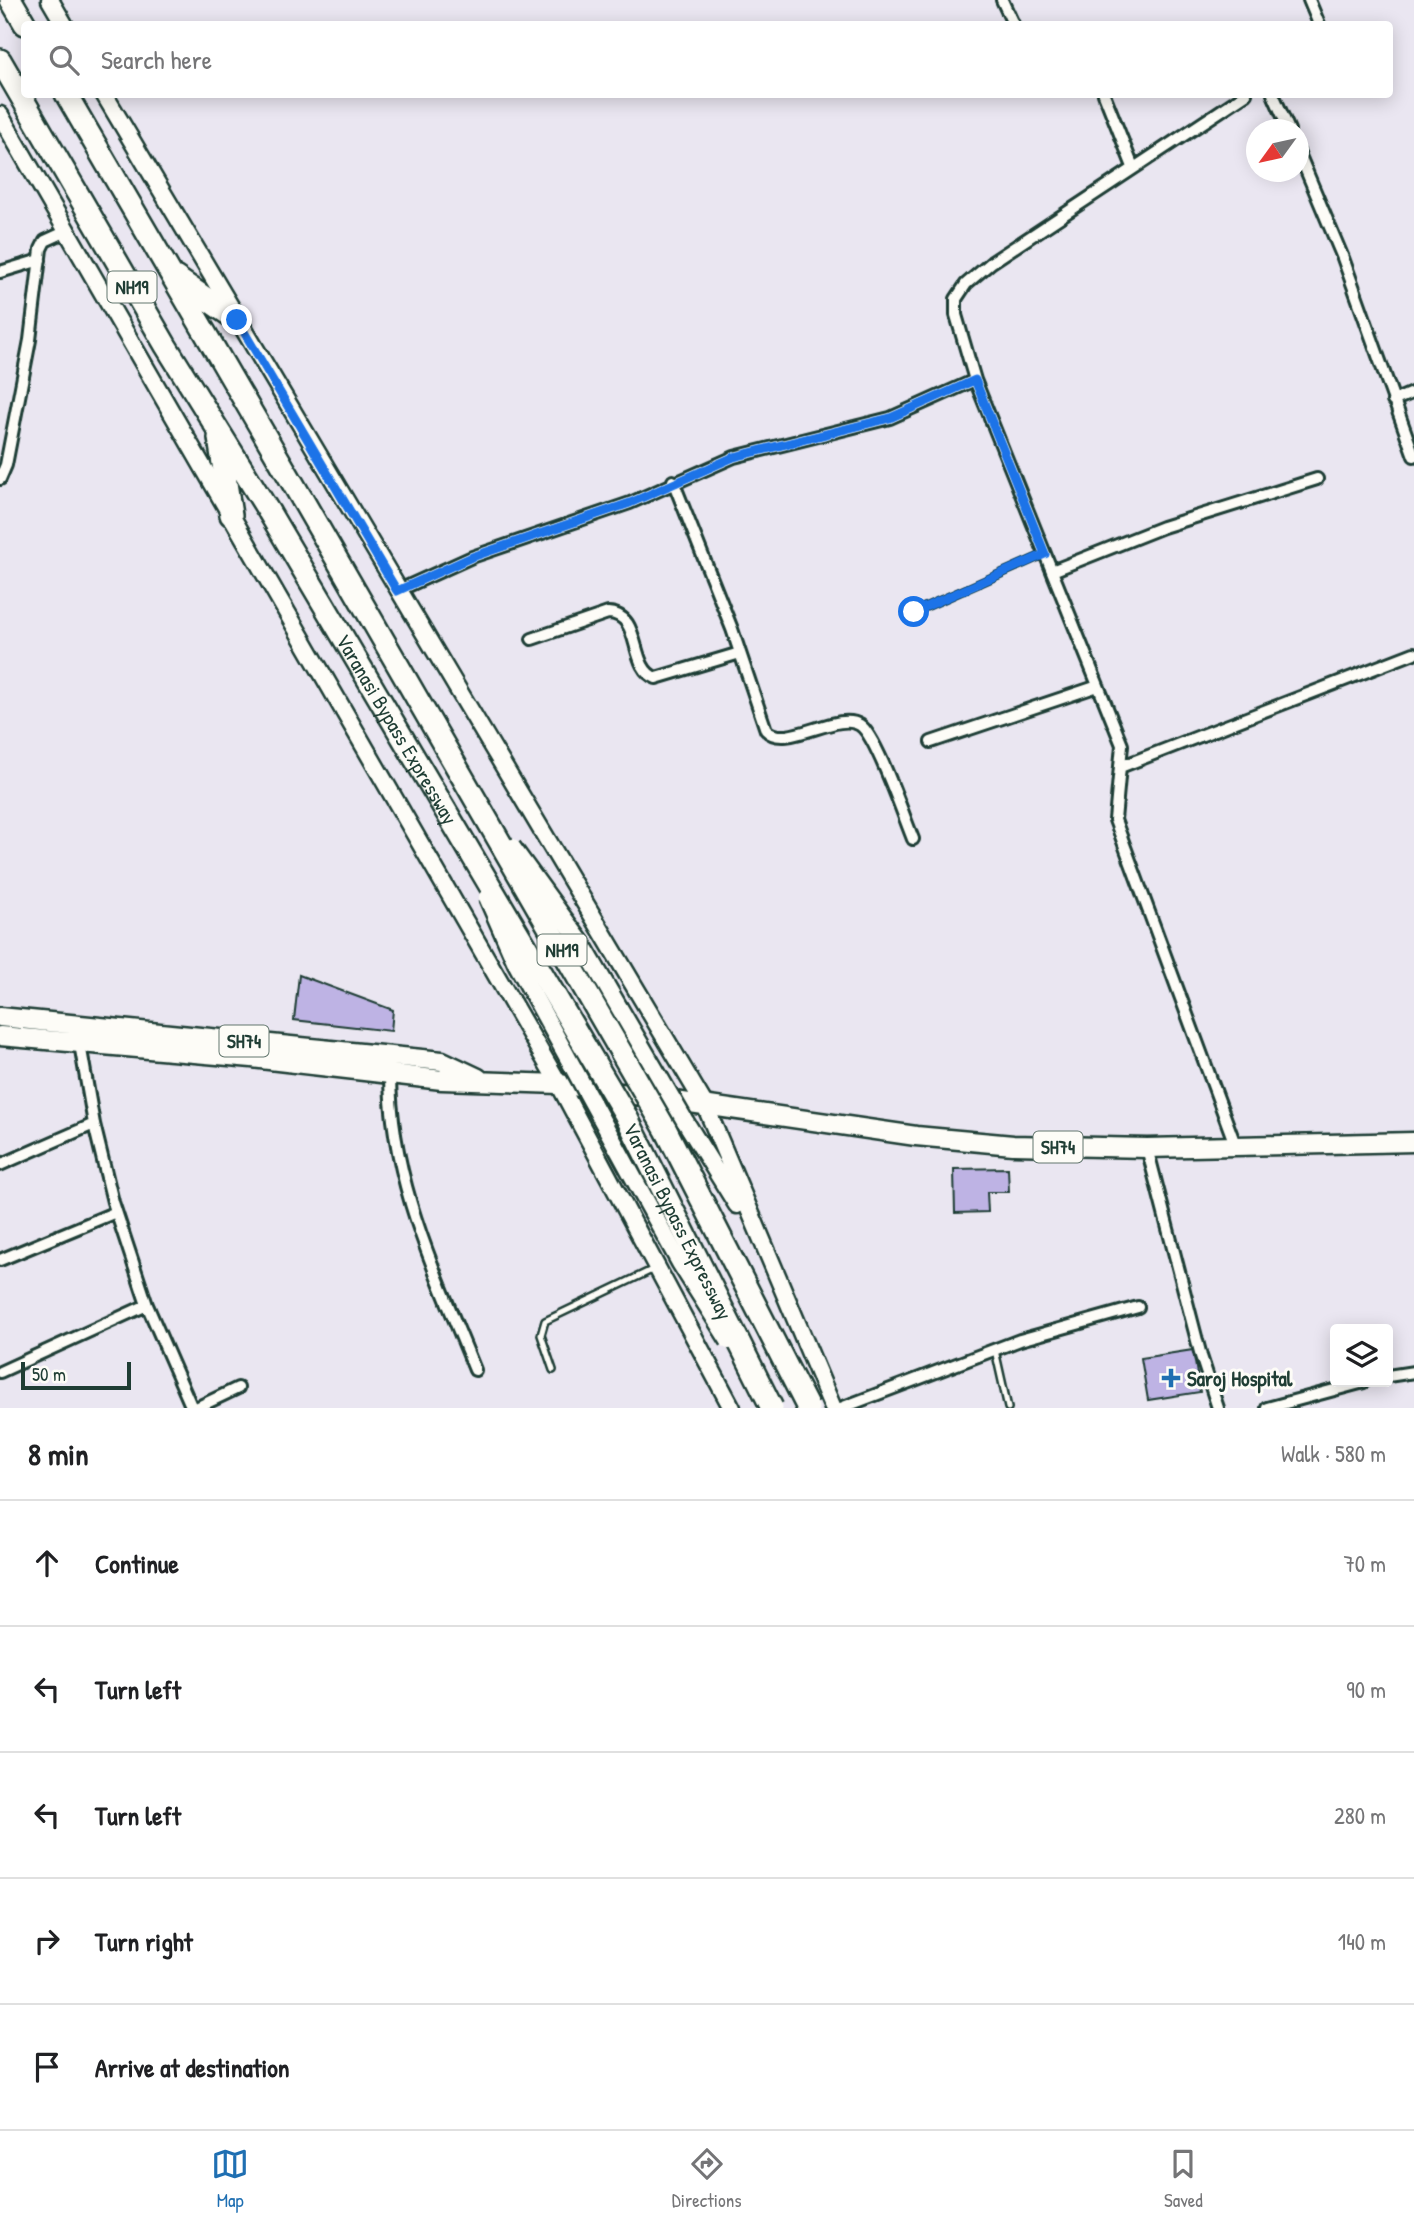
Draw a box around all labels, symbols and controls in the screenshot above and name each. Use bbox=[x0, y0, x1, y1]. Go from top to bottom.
search box bbox=[21, 21, 1393, 98]
icon: search bbox=[45, 41, 83, 79]
text: Search here bbox=[101, 42, 212, 77]
north arrow bbox=[1246, 119, 1309, 182]
road number: NH19 bbox=[108, 272, 156, 302]
route end bbox=[221, 304, 252, 335]
route start bbox=[898, 596, 929, 627]
street label: Varanasi Bypass Expressway bbox=[330, 628, 465, 830]
road number: NH19 bbox=[538, 934, 586, 966]
road number: SH74 bbox=[219, 1026, 268, 1056]
street label: Varanasi Bypass Expressway bbox=[617, 1118, 740, 1325]
road number: SH74 bbox=[1034, 1132, 1082, 1162]
map controls bbox=[1330, 1324, 1393, 1387]
button: layers bbox=[1330, 1324, 1393, 1387]
scale bar bbox=[21, 1359, 131, 1391]
text: 50 m bbox=[32, 1361, 66, 1387]
place label: Saroj Hospital bbox=[1187, 1364, 1293, 1394]
marker: Saroj Hospital bbox=[1161, 1368, 1181, 1388]
text: 8 min bbox=[28, 1434, 89, 1474]
text: Walk · 580 m bbox=[1281, 1438, 1386, 1469]
icon: ahead bbox=[28, 1544, 66, 1582]
text: Continue bbox=[95, 1546, 179, 1581]
text: 70 m bbox=[1343, 1548, 1386, 1579]
icon: left bbox=[28, 1670, 66, 1708]
text: Turn left bbox=[95, 1672, 181, 1707]
text: 90 m bbox=[1346, 1674, 1386, 1705]
icon: left bbox=[28, 1796, 66, 1834]
text: Turn left bbox=[95, 1798, 181, 1833]
text: 280 m bbox=[1334, 1800, 1386, 1831]
icon: right bbox=[28, 1922, 66, 1960]
text: Turn right bbox=[95, 1924, 193, 1959]
text: 140 m bbox=[1338, 1926, 1386, 1957]
icon: arrive bbox=[28, 2048, 66, 2086]
text: Arrive at destination bbox=[95, 2050, 290, 2085]
tab: Map bbox=[211, 2145, 249, 2213]
tab: Directions bbox=[672, 2145, 742, 2213]
tab: Saved bbox=[1164, 2145, 1203, 2213]

